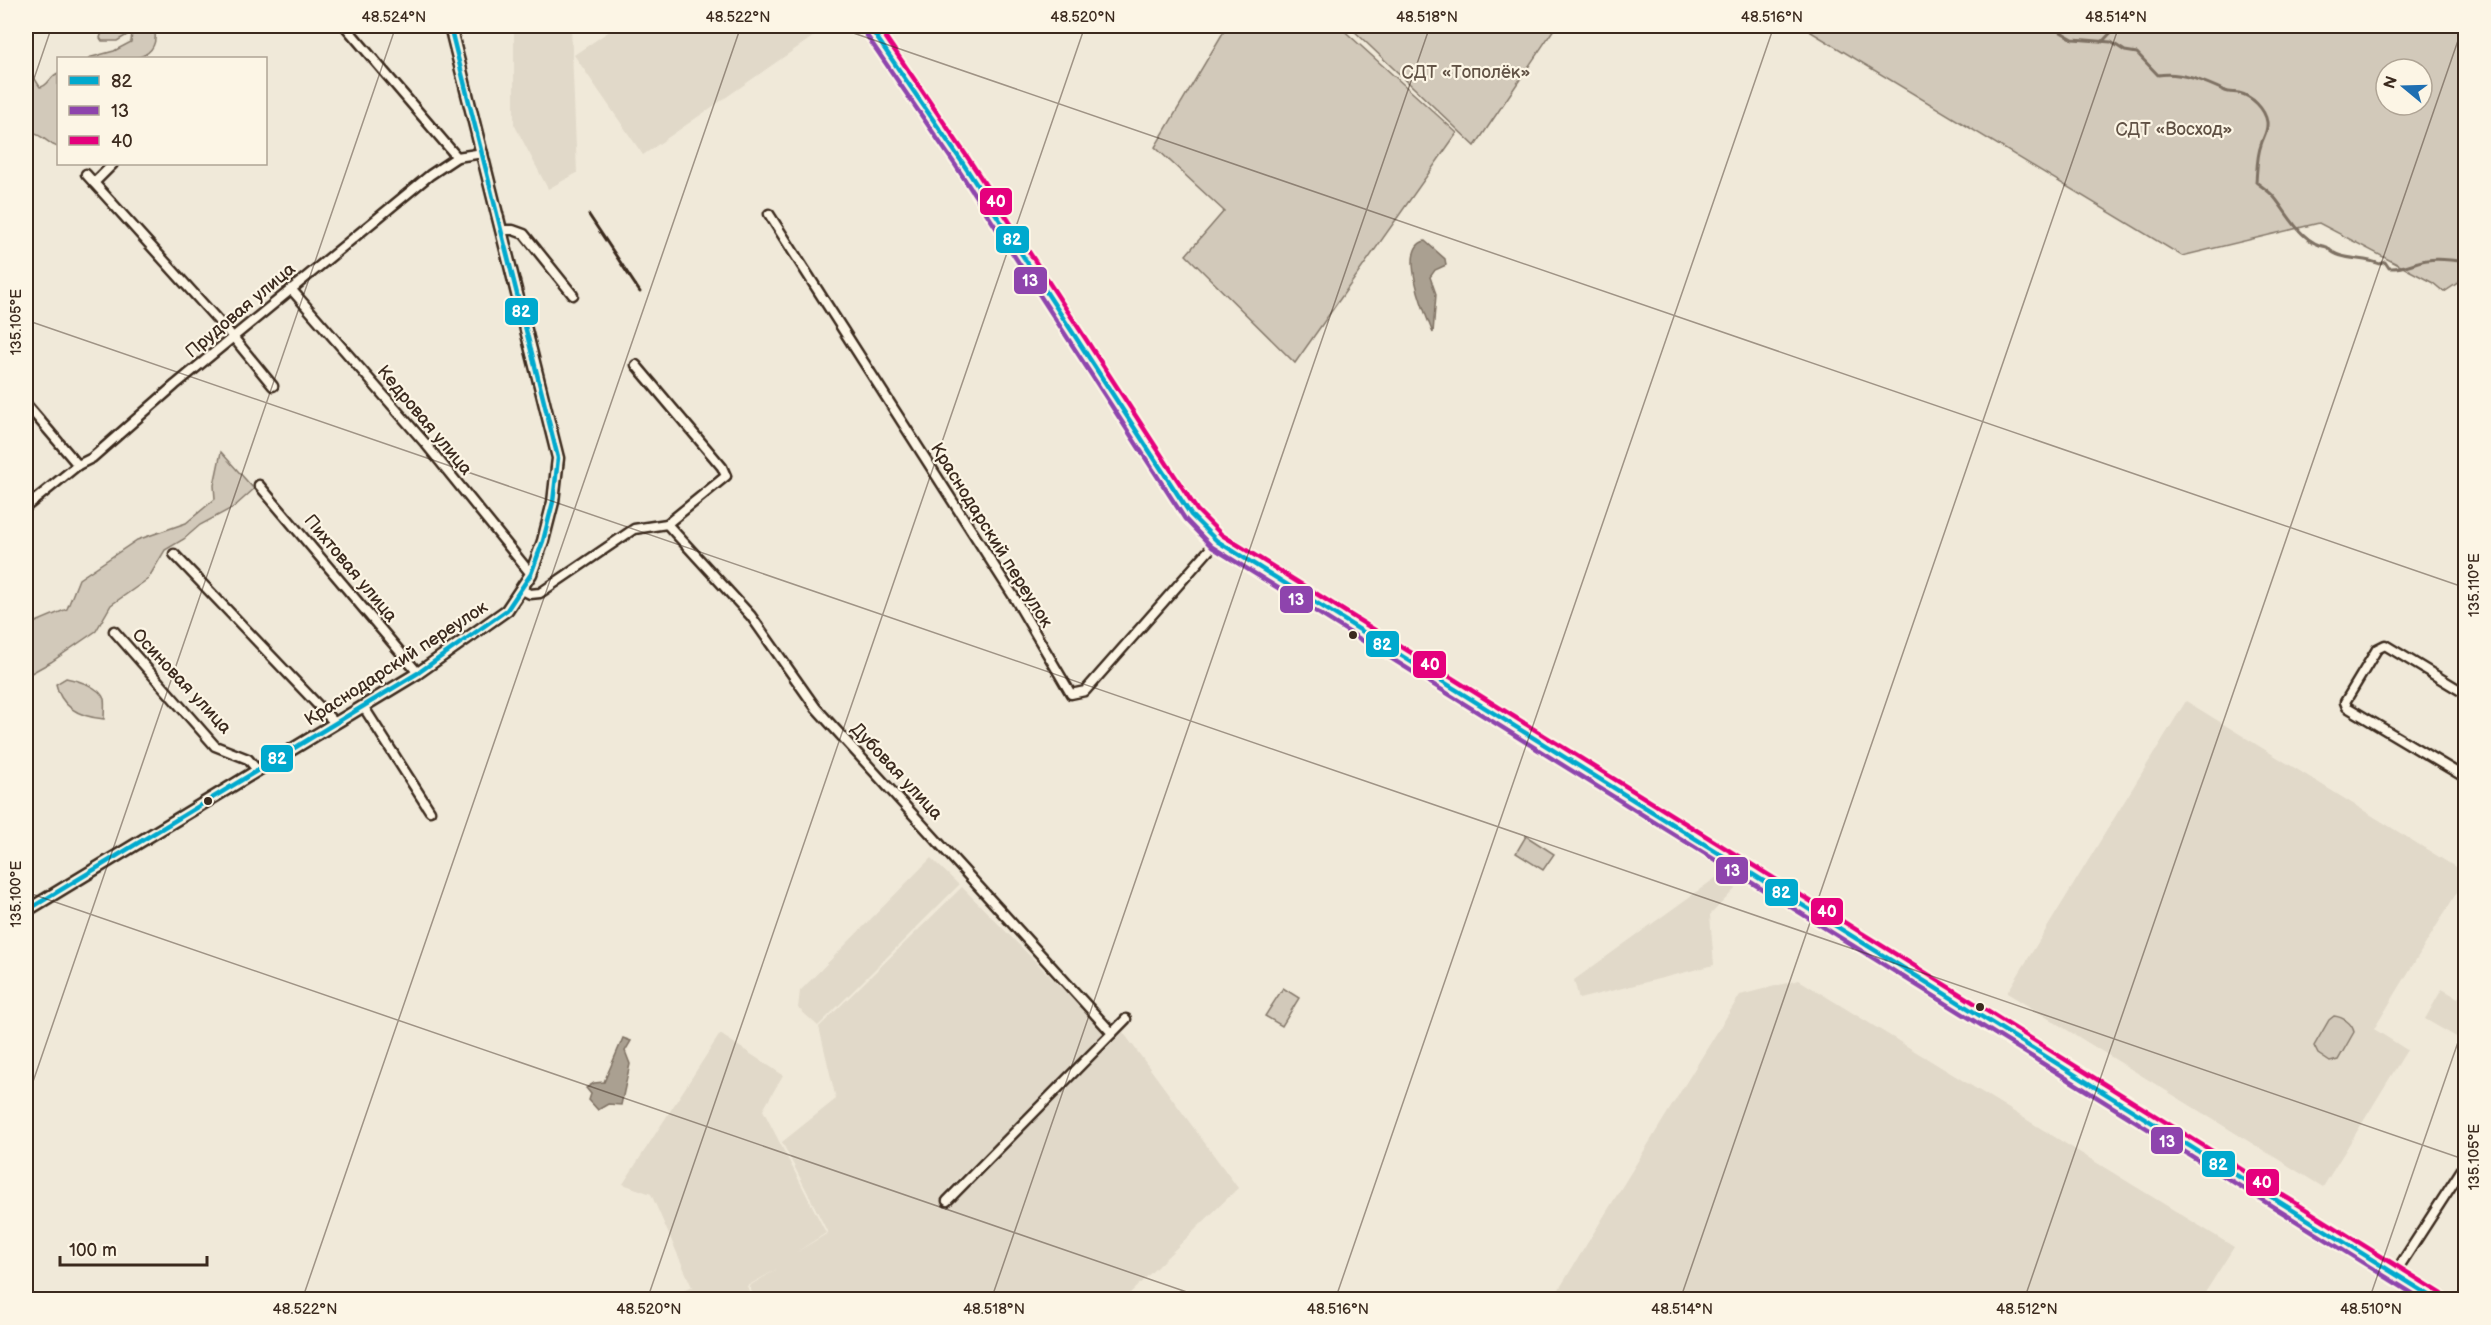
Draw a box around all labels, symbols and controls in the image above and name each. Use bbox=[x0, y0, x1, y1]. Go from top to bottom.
text: 48.524°N bbox=[362, 8, 426, 27]
text: 48.522°N bbox=[706, 8, 770, 27]
text: 48.520°N bbox=[1050, 8, 1116, 27]
text: 48.518°N bbox=[1396, 8, 1458, 27]
text: 48.516°N bbox=[1741, 8, 1803, 27]
text: 48.514°N bbox=[2085, 8, 2147, 27]
legend bbox=[57, 57, 267, 165]
north arrow bbox=[2374, 57, 2434, 117]
park label: СДТ «Тополёк» bbox=[1402, 62, 1530, 83]
text: 82 bbox=[111, 71, 132, 92]
text: N bbox=[2380, 74, 2402, 91]
text: 13 bbox=[111, 101, 129, 122]
park label: СДТ «Восход» bbox=[2115, 119, 2233, 140]
text: 40 bbox=[111, 131, 133, 152]
line badge: 40 bbox=[979, 187, 1013, 216]
text: 40 bbox=[986, 193, 1006, 212]
line badge: 82 bbox=[995, 225, 1030, 254]
text: 82 bbox=[1002, 231, 1022, 250]
street label: Прудовая улица bbox=[181, 258, 300, 362]
line badge: 13 bbox=[1013, 266, 1048, 295]
text: 13 bbox=[1022, 272, 1038, 291]
text: 135.105°E bbox=[7, 289, 26, 355]
line badge: 82 bbox=[504, 297, 539, 326]
text: 82 bbox=[511, 303, 531, 322]
street label: Кедровая улица bbox=[373, 361, 477, 480]
street label: Краснодарский переулок bbox=[926, 439, 1057, 632]
street label: Пихтовая улица bbox=[300, 510, 402, 627]
text: 135.110°E bbox=[2465, 553, 2484, 617]
line badge: 13 bbox=[1279, 585, 1314, 614]
text: 13 bbox=[1288, 591, 1304, 610]
street label: Краснодарский переулок bbox=[301, 596, 492, 730]
street label: Осиновая улица bbox=[128, 624, 236, 739]
unlabelled marker bbox=[1347, 629, 1359, 641]
line badge: 82 bbox=[1365, 630, 1400, 658]
text: 82 bbox=[1372, 636, 1392, 655]
line badge: 40 bbox=[1412, 650, 1447, 679]
text: 40 bbox=[1420, 656, 1440, 675]
street label: Дубовая улица bbox=[846, 718, 947, 824]
line badge: 82 bbox=[260, 744, 294, 773]
text: 82 bbox=[267, 750, 287, 769]
unlabelled marker bbox=[202, 795, 214, 807]
line badge: 13 bbox=[1715, 856, 1749, 885]
text: 135.100°E bbox=[7, 860, 26, 927]
text: 13 bbox=[1724, 862, 1740, 881]
line badge: 82 bbox=[1764, 878, 1799, 907]
text: 82 bbox=[1771, 884, 1791, 903]
line badge: 40 bbox=[1810, 897, 1844, 926]
text: 40 bbox=[1817, 903, 1837, 922]
unlabelled marker bbox=[1974, 1001, 1986, 1013]
text: 135.105°E bbox=[2465, 1124, 2484, 1190]
line badge: 13 bbox=[2150, 1126, 2184, 1155]
text: 13 bbox=[2159, 1133, 2175, 1152]
line badge: 82 bbox=[2201, 1150, 2236, 1178]
text: 82 bbox=[2208, 1156, 2228, 1175]
line badge: 40 bbox=[2245, 1168, 2280, 1197]
text: 40 bbox=[2252, 1174, 2272, 1193]
scale bar bbox=[60, 1229, 207, 1267]
text: 100 m bbox=[69, 1240, 117, 1261]
text: 48.522°N bbox=[273, 1300, 337, 1319]
text: 48.520°N bbox=[616, 1300, 682, 1319]
text: 48.518°N bbox=[963, 1300, 1025, 1319]
text: 48.516°N bbox=[1307, 1300, 1369, 1319]
text: 48.514°N bbox=[1651, 1300, 1713, 1319]
text: 48.512°N bbox=[1996, 1300, 2058, 1319]
text: 48.510°N bbox=[2340, 1300, 2402, 1319]

